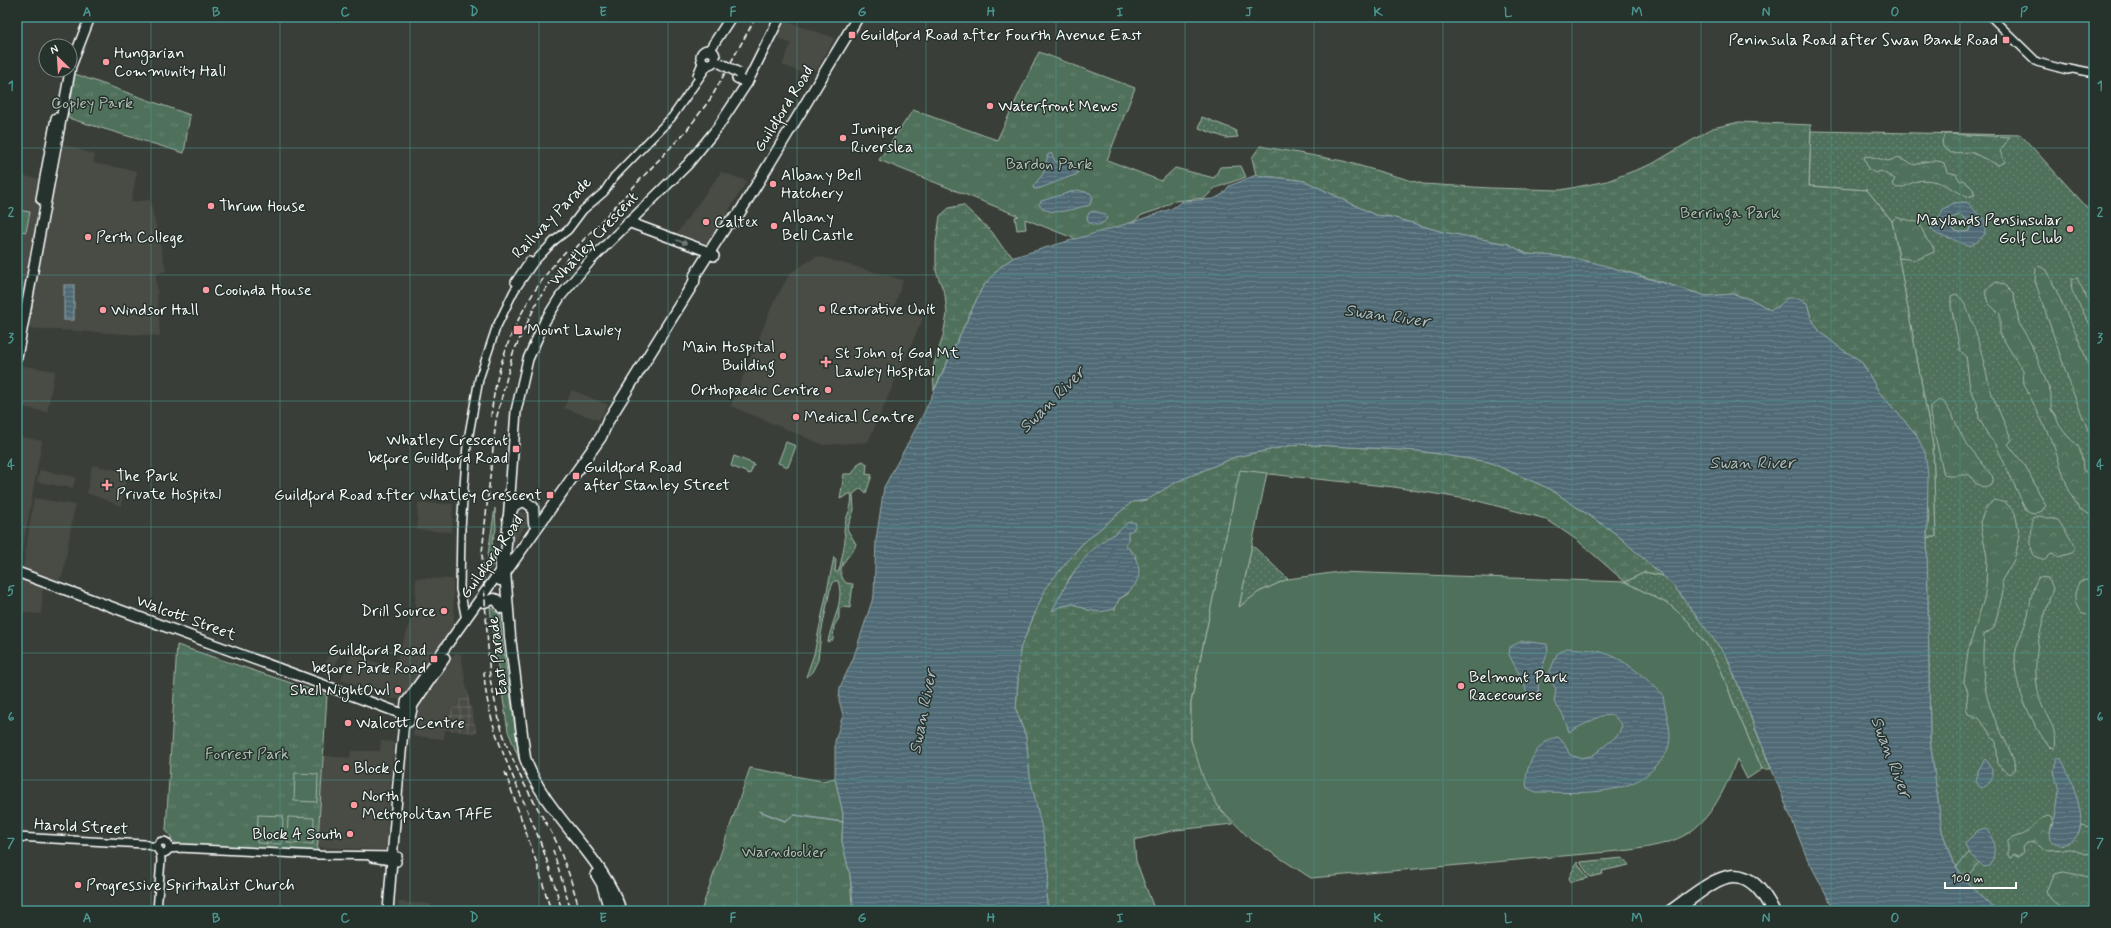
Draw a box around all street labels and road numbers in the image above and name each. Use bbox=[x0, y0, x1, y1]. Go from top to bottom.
street label: Guildford Road bbox=[749, 62, 821, 157]
street label: Railway Parade bbox=[508, 172, 597, 264]
street label: Whatley Crescent bbox=[545, 187, 643, 291]
street label: Guildford Road bbox=[455, 511, 530, 604]
street label: Walcott Street bbox=[133, 590, 239, 646]
street label: East Parade bbox=[483, 615, 513, 697]
street label: Harold Street bbox=[33, 814, 129, 840]

